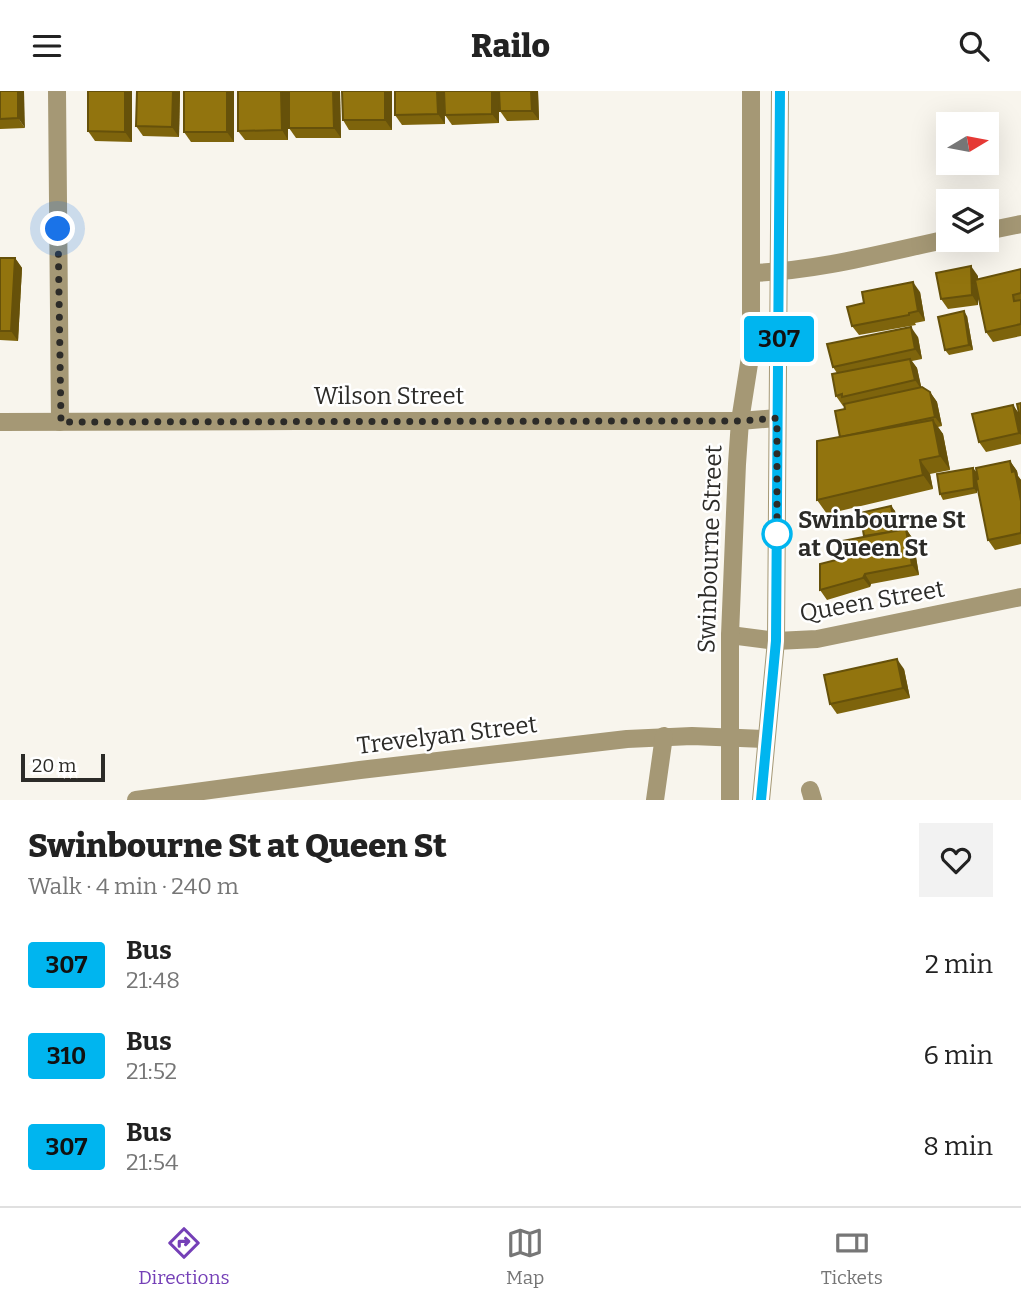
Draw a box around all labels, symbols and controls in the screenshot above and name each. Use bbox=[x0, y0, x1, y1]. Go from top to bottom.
icon: menu bbox=[28, 27, 66, 65]
text: Railo bbox=[471, 27, 550, 65]
icon: search bbox=[955, 27, 993, 65]
north arrow bbox=[936, 112, 999, 175]
map controls bbox=[936, 112, 999, 252]
button: layers bbox=[936, 189, 999, 252]
your location bbox=[40, 211, 75, 246]
line badge: 307 bbox=[739, 316, 819, 362]
text: 307 bbox=[758, 325, 800, 353]
street label: Wilson Street bbox=[314, 382, 465, 410]
street label: Swinbourne Street bbox=[692, 444, 728, 654]
place label: Swinbourne St at Queen St bbox=[798, 506, 966, 562]
marker: Swinbourne St at Queen St bbox=[762, 519, 792, 549]
street label: Queen Street bbox=[797, 574, 947, 628]
street label: Trevelyan Street bbox=[355, 710, 539, 760]
scale bar bbox=[21, 751, 105, 783]
text: 20 m bbox=[32, 754, 76, 777]
button: heart bbox=[919, 823, 993, 897]
text: Swinbourne St at Queen St bbox=[28, 826, 447, 866]
text: Walk · 4 min · 240 m bbox=[28, 872, 239, 900]
text: Bus bbox=[126, 935, 172, 966]
text: 2 min bbox=[925, 949, 993, 980]
text: 307 bbox=[46, 951, 87, 979]
text: 21:48 bbox=[126, 966, 180, 994]
text: Bus bbox=[126, 1026, 172, 1057]
text: 6 min bbox=[924, 1040, 993, 1071]
text: 310 bbox=[47, 1042, 86, 1070]
text: 21:52 bbox=[126, 1057, 177, 1085]
text: Bus bbox=[126, 1117, 172, 1148]
text: 8 min bbox=[923, 1131, 993, 1162]
text: 307 bbox=[46, 1133, 87, 1161]
text: 21:54 bbox=[126, 1148, 178, 1176]
tab: Directions bbox=[138, 1224, 230, 1289]
tab: Map bbox=[506, 1224, 544, 1289]
tab: Tickets bbox=[821, 1224, 883, 1289]

